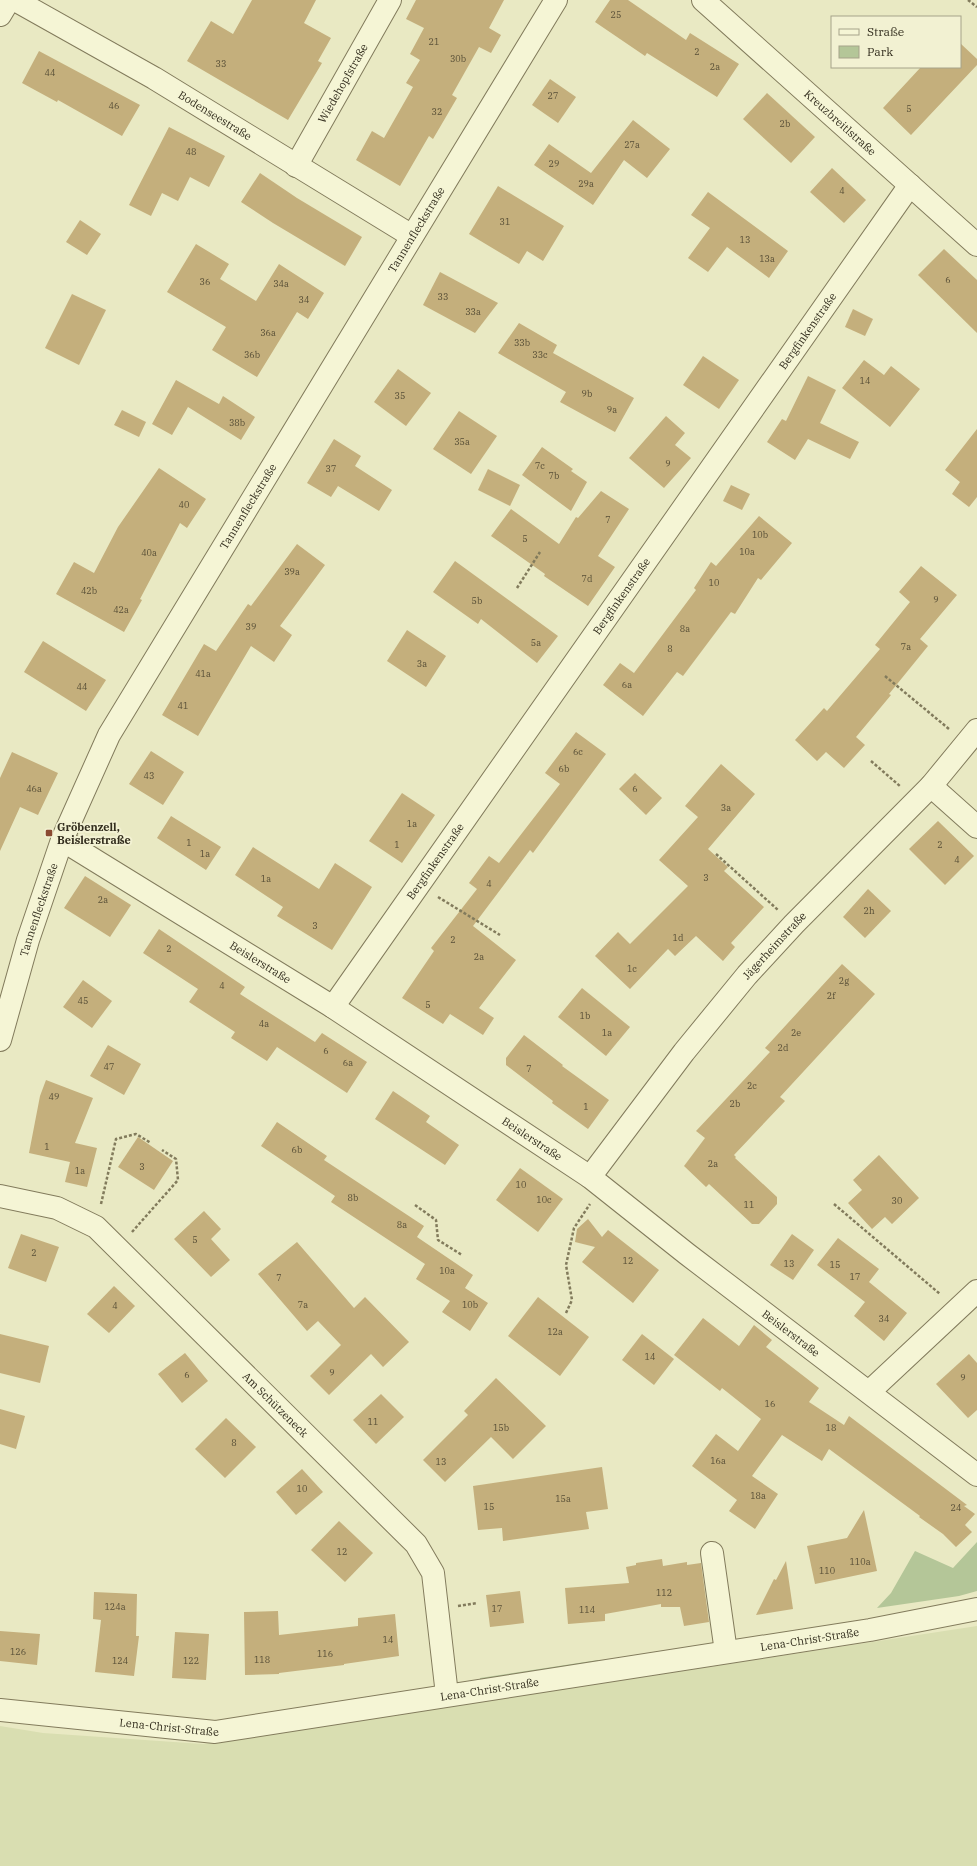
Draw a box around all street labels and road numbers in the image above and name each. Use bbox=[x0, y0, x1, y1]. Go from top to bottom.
street label: Wiedehopfstraße bbox=[315, 41, 371, 126]
street label: Kreuzbreitlstraße bbox=[801, 87, 879, 159]
street label: Bodenseestraße bbox=[176, 88, 254, 143]
street label: Tannenfleckstraße bbox=[385, 184, 448, 275]
street label: Bergfinkenstraße bbox=[776, 290, 839, 372]
street label: Tannenfleckstraße bbox=[217, 461, 279, 552]
street label: Bergfinkenstraße bbox=[590, 555, 653, 637]
street label: Bergfinkenstraße bbox=[404, 820, 467, 902]
street label: Tannenfleckstraße bbox=[17, 861, 61, 958]
street label: Jägerheimstraße bbox=[739, 909, 809, 982]
street label: Beislerstraße bbox=[227, 938, 294, 986]
street label: Beislerstraße bbox=[499, 1114, 565, 1164]
street label: Beislerstraße bbox=[759, 1307, 823, 1360]
street label: Am Schützeneck bbox=[240, 1369, 311, 1441]
street label: Lena-Christ-Straße bbox=[759, 1625, 860, 1654]
street label: Lena-Christ-Straße bbox=[439, 1675, 540, 1704]
street label: Lena-Christ-Straße bbox=[119, 1715, 220, 1739]

